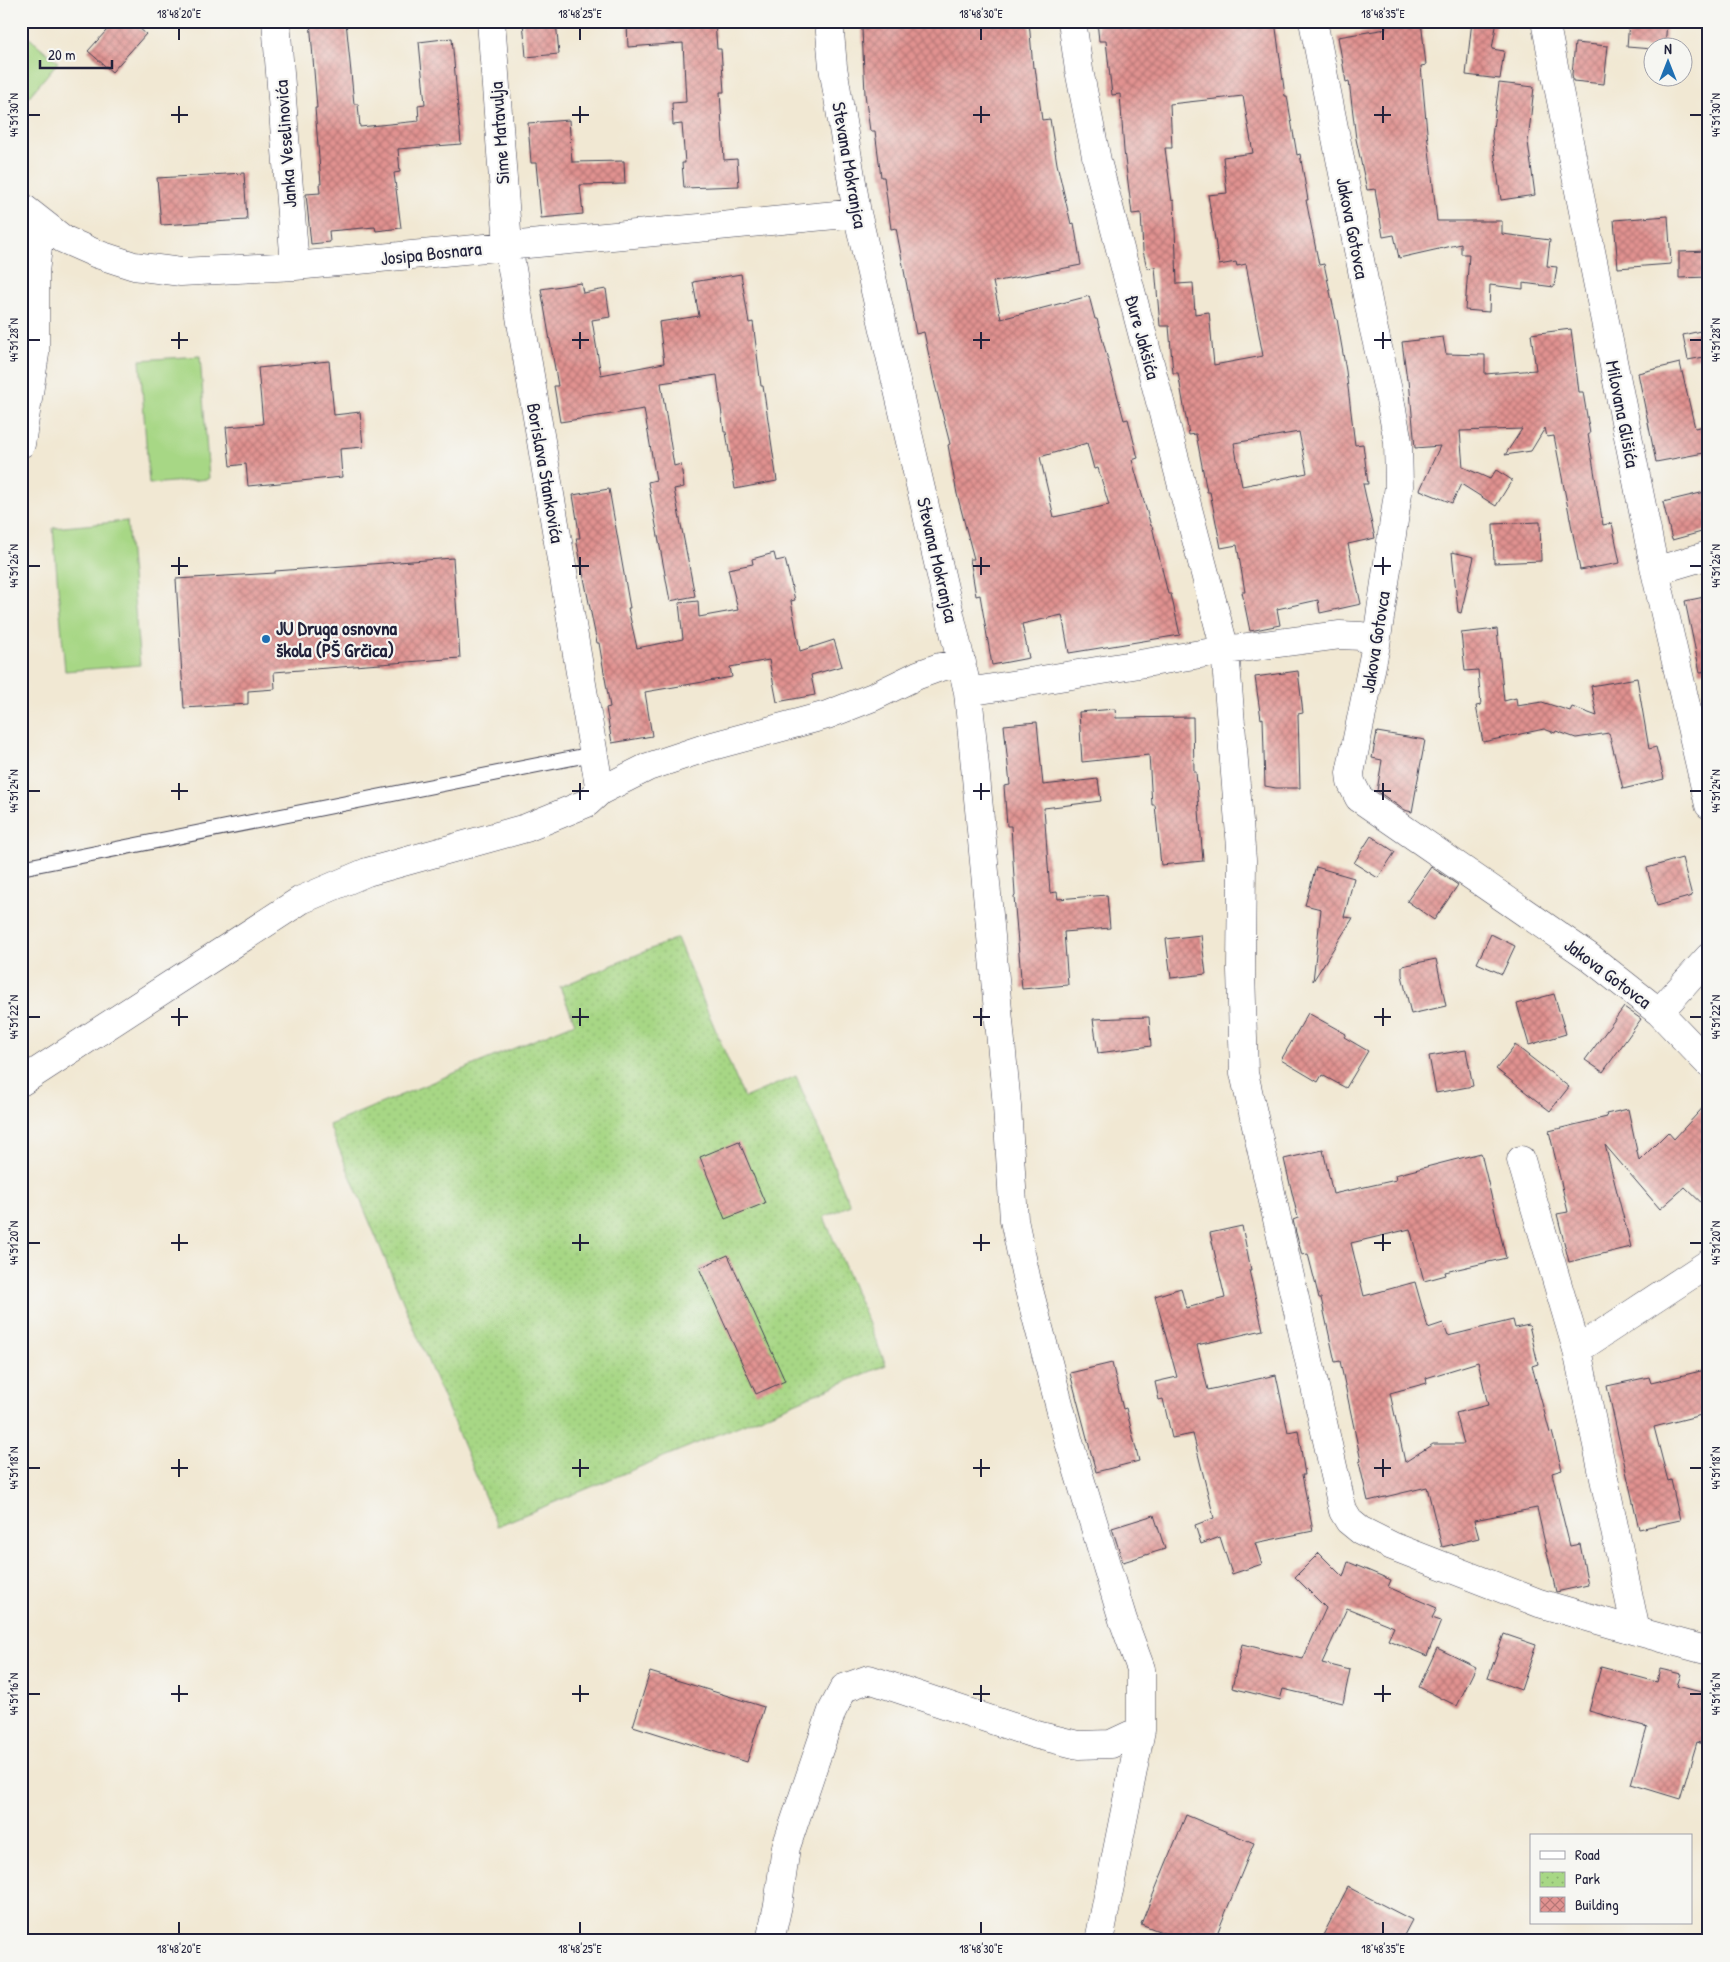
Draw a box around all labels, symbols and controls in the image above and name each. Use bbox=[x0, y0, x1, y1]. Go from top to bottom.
text: 18°48'20"E bbox=[157, 5, 202, 22]
text: 18°48'25"E bbox=[558, 5, 603, 22]
text: 18°48'30"E bbox=[959, 5, 1004, 22]
text: 18°48'35"E bbox=[1361, 5, 1405, 22]
scale bar bbox=[40, 38, 112, 70]
north arrow bbox=[1642, 38, 1692, 88]
text: N bbox=[1664, 39, 1672, 58]
text: 20 m bbox=[48, 44, 75, 65]
street label: Janka Veselinovića bbox=[268, 79, 302, 209]
street label: Sime Matavulja bbox=[482, 80, 516, 185]
text: 44°51'30"N bbox=[5, 93, 22, 137]
text: 44°51'30"N bbox=[1707, 93, 1724, 137]
street label: Stevana Mokranjca bbox=[826, 100, 874, 231]
street label: Jakova Gotovca bbox=[1330, 175, 1376, 281]
street label: Josipa Bosnara bbox=[379, 235, 483, 271]
street label: Đure Jakšića bbox=[1119, 292, 1167, 382]
text: 44°51'28"N bbox=[5, 318, 22, 362]
text: 44°51'28"N bbox=[1707, 318, 1724, 362]
street label: Milovana Glišića bbox=[1600, 358, 1646, 470]
street label: Borislava Stankovića bbox=[521, 401, 571, 546]
street label: Stevana Mokranjca bbox=[911, 495, 965, 626]
text: 44°51'26"N bbox=[5, 544, 22, 588]
text: 44°51'26"N bbox=[1707, 544, 1724, 588]
street label: Jakova Gotovca bbox=[1354, 589, 1396, 695]
place label: JU Druga osnovna škola (PŠ Grčica) bbox=[276, 615, 397, 663]
marker: JU Druga osnovna škola (PŠ Grčica) bbox=[260, 633, 272, 645]
text: 44°51'24"N bbox=[5, 769, 22, 813]
text: 44°51'24"N bbox=[1707, 769, 1724, 813]
street label: Jakova Gotovca bbox=[1559, 932, 1657, 1015]
text: 44°51'22"N bbox=[5, 995, 22, 1039]
text: 44°51'22"N bbox=[1707, 995, 1724, 1039]
text: 44°51'20"N bbox=[5, 1221, 22, 1265]
text: 44°51'20"N bbox=[1707, 1221, 1724, 1265]
text: 44°51'18"N bbox=[5, 1447, 22, 1489]
text: 44°51'18"N bbox=[1707, 1447, 1724, 1489]
text: 44°51'16"N bbox=[5, 1673, 22, 1715]
text: 44°51'16"N bbox=[1707, 1673, 1724, 1715]
legend bbox=[1530, 1834, 1692, 1924]
text: Road bbox=[1575, 1844, 1600, 1865]
text: Park bbox=[1575, 1868, 1600, 1889]
text: Building bbox=[1575, 1894, 1619, 1915]
text: 18°48'20"E bbox=[157, 1940, 202, 1957]
text: 18°48'25"E bbox=[558, 1940, 603, 1957]
text: 18°48'30"E bbox=[959, 1940, 1004, 1957]
text: 18°48'35"E bbox=[1361, 1940, 1405, 1957]

